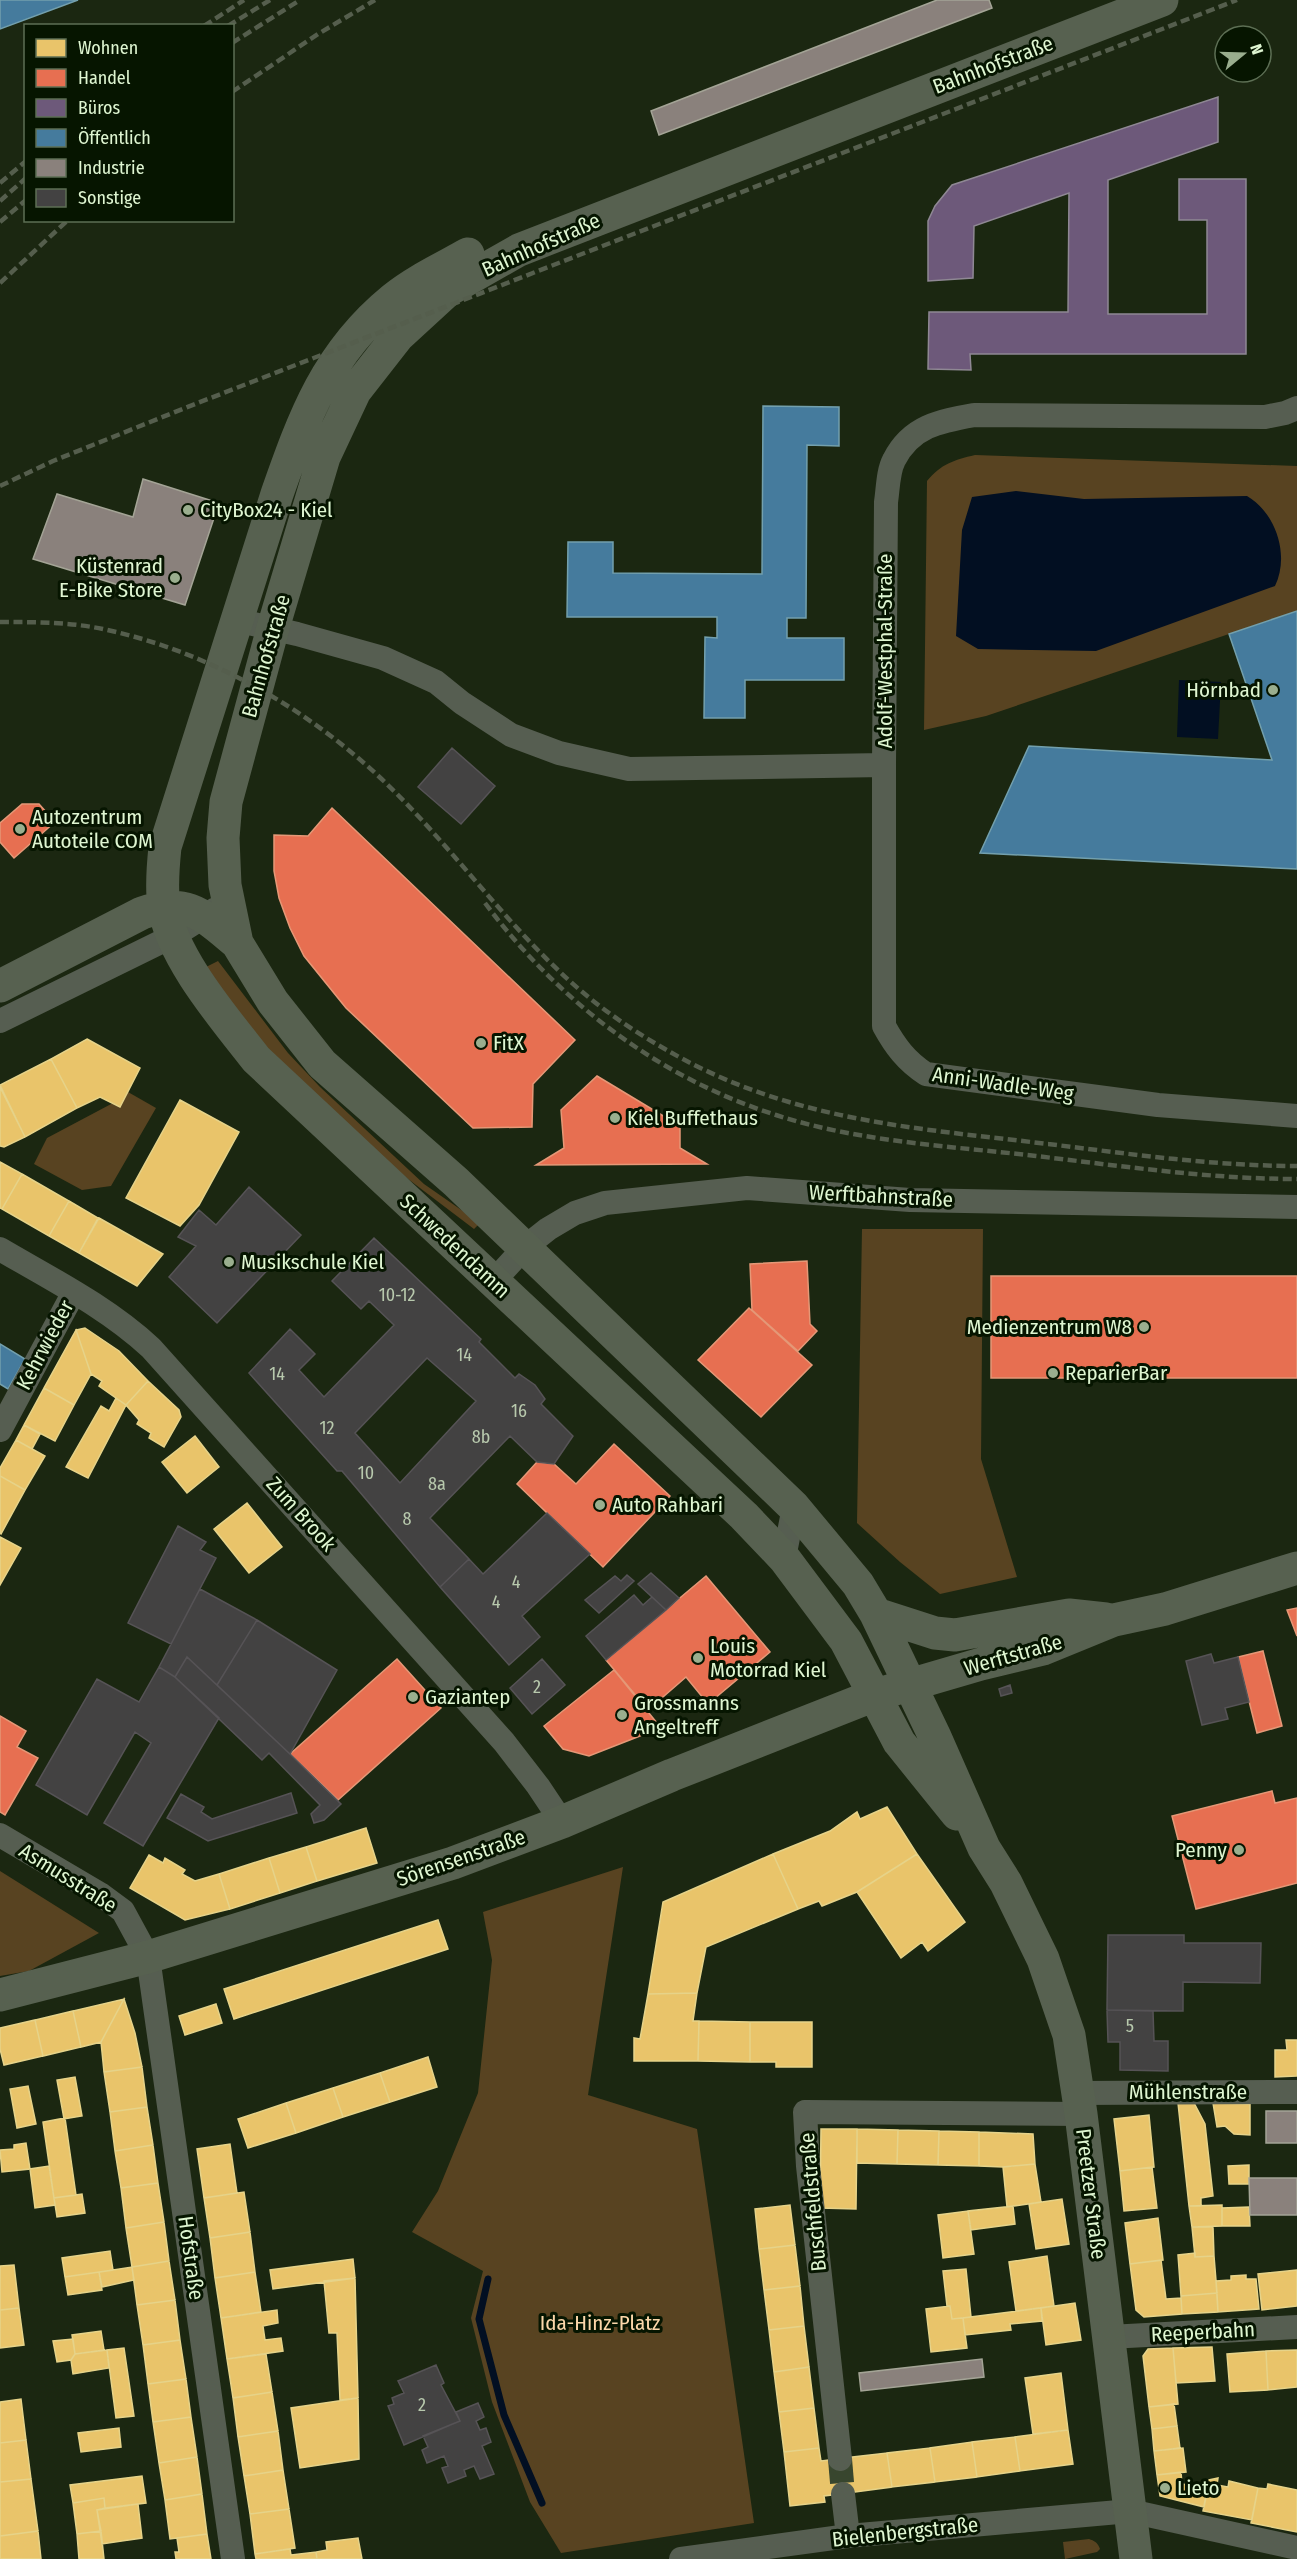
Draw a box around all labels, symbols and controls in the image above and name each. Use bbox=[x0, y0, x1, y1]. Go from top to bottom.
legend bbox=[24, 24, 234, 222]
north arrow bbox=[1213, 24, 1273, 84]
street label: Bahnhofstraße bbox=[929, 30, 1057, 100]
text: Wohnen bbox=[78, 37, 138, 59]
text: N bbox=[1246, 42, 1267, 57]
text: Handel bbox=[78, 67, 131, 89]
text: Büros bbox=[78, 97, 121, 119]
text: Öffentlich bbox=[78, 127, 151, 149]
text: Industrie bbox=[78, 157, 145, 179]
text: Sonstige bbox=[78, 187, 141, 209]
street label: Bahnhofstraße bbox=[478, 207, 604, 283]
place label: CityBox24 - Kiel bbox=[200, 497, 333, 523]
marker: CityBox24 - Kiel bbox=[181, 503, 195, 517]
place label: Küstenrad E-Bike Store bbox=[59, 553, 163, 603]
street label: Adolf-Westphal-Straße bbox=[872, 554, 898, 748]
marker: Küstenrad E-Bike Store bbox=[168, 571, 182, 585]
street label: Bahnhofstraße bbox=[236, 591, 296, 721]
place label: Hörnbad bbox=[1186, 677, 1261, 703]
marker: Hörnbad bbox=[1266, 683, 1280, 697]
place label: Autozentrum Autoteile COM bbox=[32, 804, 153, 854]
marker: Autozentrum Autoteile COM bbox=[13, 822, 27, 836]
place label: FitX bbox=[493, 1030, 525, 1056]
marker: FitX bbox=[474, 1036, 488, 1050]
street label: Anni-Wadle-Weg bbox=[931, 1061, 1075, 1107]
place label: Kiel Buffethaus bbox=[627, 1105, 758, 1131]
marker: Kiel Buffethaus bbox=[608, 1111, 622, 1125]
street label: Werftbahnstraße bbox=[808, 1179, 954, 1213]
street label: Schwedendamm bbox=[395, 1188, 515, 1304]
place label: Musikschule Kiel bbox=[241, 1249, 384, 1275]
marker: Musikschule Kiel bbox=[222, 1255, 236, 1269]
house number: 10-12 bbox=[379, 1284, 415, 1306]
street label: Kehrwieder bbox=[11, 1295, 80, 1394]
place label: Medienzentrum W8 bbox=[967, 1314, 1132, 1340]
marker: Medienzentrum W8 bbox=[1137, 1320, 1151, 1334]
house number: 14 bbox=[456, 1344, 472, 1366]
place label: ReparierBar bbox=[1065, 1360, 1168, 1386]
house number: 14 bbox=[269, 1363, 285, 1385]
marker: ReparierBar bbox=[1046, 1366, 1060, 1380]
house number: 16 bbox=[511, 1400, 527, 1422]
house number: 12 bbox=[320, 1417, 335, 1439]
house number: 8b bbox=[472, 1426, 490, 1448]
house number: 10 bbox=[358, 1462, 374, 1484]
street label: Zum Brook bbox=[261, 1471, 341, 1557]
house number: 8a bbox=[428, 1473, 446, 1495]
place label: Auto Rahbari bbox=[612, 1492, 723, 1518]
marker: Auto Rahbari bbox=[593, 1498, 607, 1512]
house number: 8 bbox=[403, 1508, 412, 1530]
house number: 4 bbox=[512, 1571, 521, 1593]
house number: 4 bbox=[492, 1591, 501, 1613]
street label: Werftstraße bbox=[961, 1629, 1065, 1681]
place label: Louis Motorrad Kiel bbox=[710, 1633, 827, 1683]
marker: Louis Motorrad Kiel bbox=[691, 1651, 705, 1665]
house number: 2 bbox=[533, 1676, 541, 1698]
place label: Gaziantep bbox=[425, 1684, 510, 1710]
marker: Gaziantep bbox=[406, 1690, 420, 1704]
place label: Grossmanns Angeltreff bbox=[634, 1690, 739, 1740]
marker: Grossmanns Angeltreff bbox=[615, 1708, 629, 1722]
street label: Sörensenstraße bbox=[393, 1824, 529, 1892]
place label: Penny bbox=[1175, 1837, 1228, 1863]
street label: Asmusstraße bbox=[14, 1838, 122, 1918]
marker: Penny bbox=[1232, 1843, 1246, 1857]
house number: 5 bbox=[1126, 2015, 1134, 2037]
street label: Mühlenstraße bbox=[1129, 2079, 1247, 2105]
street label: Preetzer Straße bbox=[1070, 2127, 1112, 2261]
street label: Buschfeldstraße bbox=[794, 2132, 832, 2272]
street label: Hofstraße bbox=[172, 2214, 210, 2302]
park label: Ida-Hinz-Platz bbox=[540, 2310, 660, 2336]
street label: Reeperbahn bbox=[1150, 2316, 1256, 2348]
house number: 2 bbox=[418, 2394, 426, 2416]
place label: Lieto bbox=[1177, 2475, 1220, 2501]
marker: Lieto bbox=[1158, 2481, 1172, 2495]
street label: Bielenbergstraße bbox=[831, 2511, 979, 2553]

